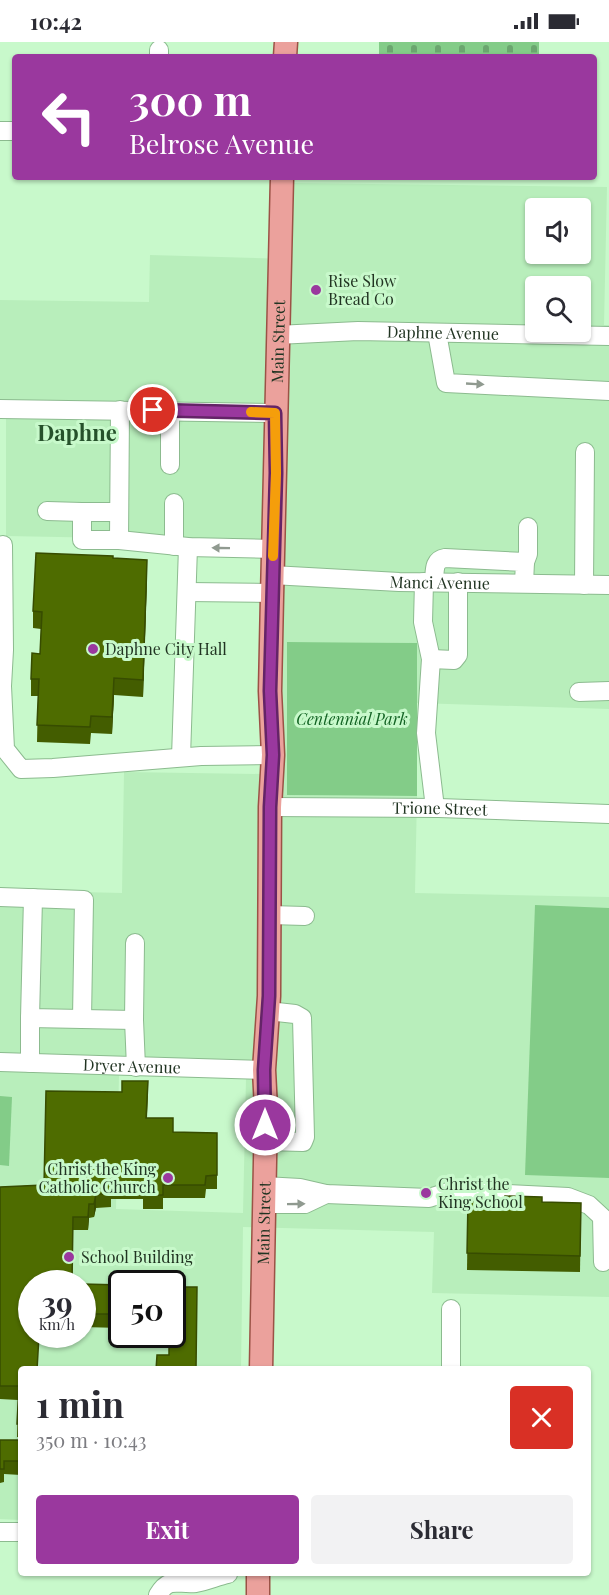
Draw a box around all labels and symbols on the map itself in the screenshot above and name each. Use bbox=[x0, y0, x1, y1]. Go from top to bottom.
place label: Rise Slow Bread Co bbox=[328, 270, 397, 309]
marker: Rise Slow Bread Co bbox=[309, 283, 323, 297]
street label: Main Street bbox=[266, 299, 289, 383]
street label: Daphne Avenue bbox=[387, 321, 499, 344]
one-way arrow bbox=[466, 380, 485, 389]
pin bbox=[127, 384, 178, 435]
district label: Daphne bbox=[37, 417, 117, 447]
one-way arrow bbox=[212, 544, 231, 553]
street label: Manci Avenue bbox=[389, 571, 490, 593]
place label: Daphne City Hall bbox=[105, 638, 227, 659]
marker: Daphne City Hall bbox=[86, 642, 100, 656]
park label: Centennial Park bbox=[296, 708, 408, 729]
street label: Trione Street bbox=[392, 797, 488, 820]
street label: Dryer Avenue bbox=[83, 1054, 181, 1077]
position arrow bbox=[233, 1093, 297, 1157]
place label: Christ the King Catholic Church bbox=[39, 1158, 157, 1197]
marker: Christ the King Catholic Church bbox=[161, 1171, 175, 1185]
place label: Christ the King School bbox=[438, 1173, 523, 1212]
street label: Main Street bbox=[252, 1181, 275, 1265]
marker: Christ the King School bbox=[419, 1186, 433, 1200]
one-way arrow bbox=[287, 1199, 306, 1209]
place label: School Building bbox=[81, 1246, 194, 1267]
marker: School Building bbox=[62, 1250, 76, 1264]
speed limit sign: 50 bbox=[108, 1270, 186, 1348]

